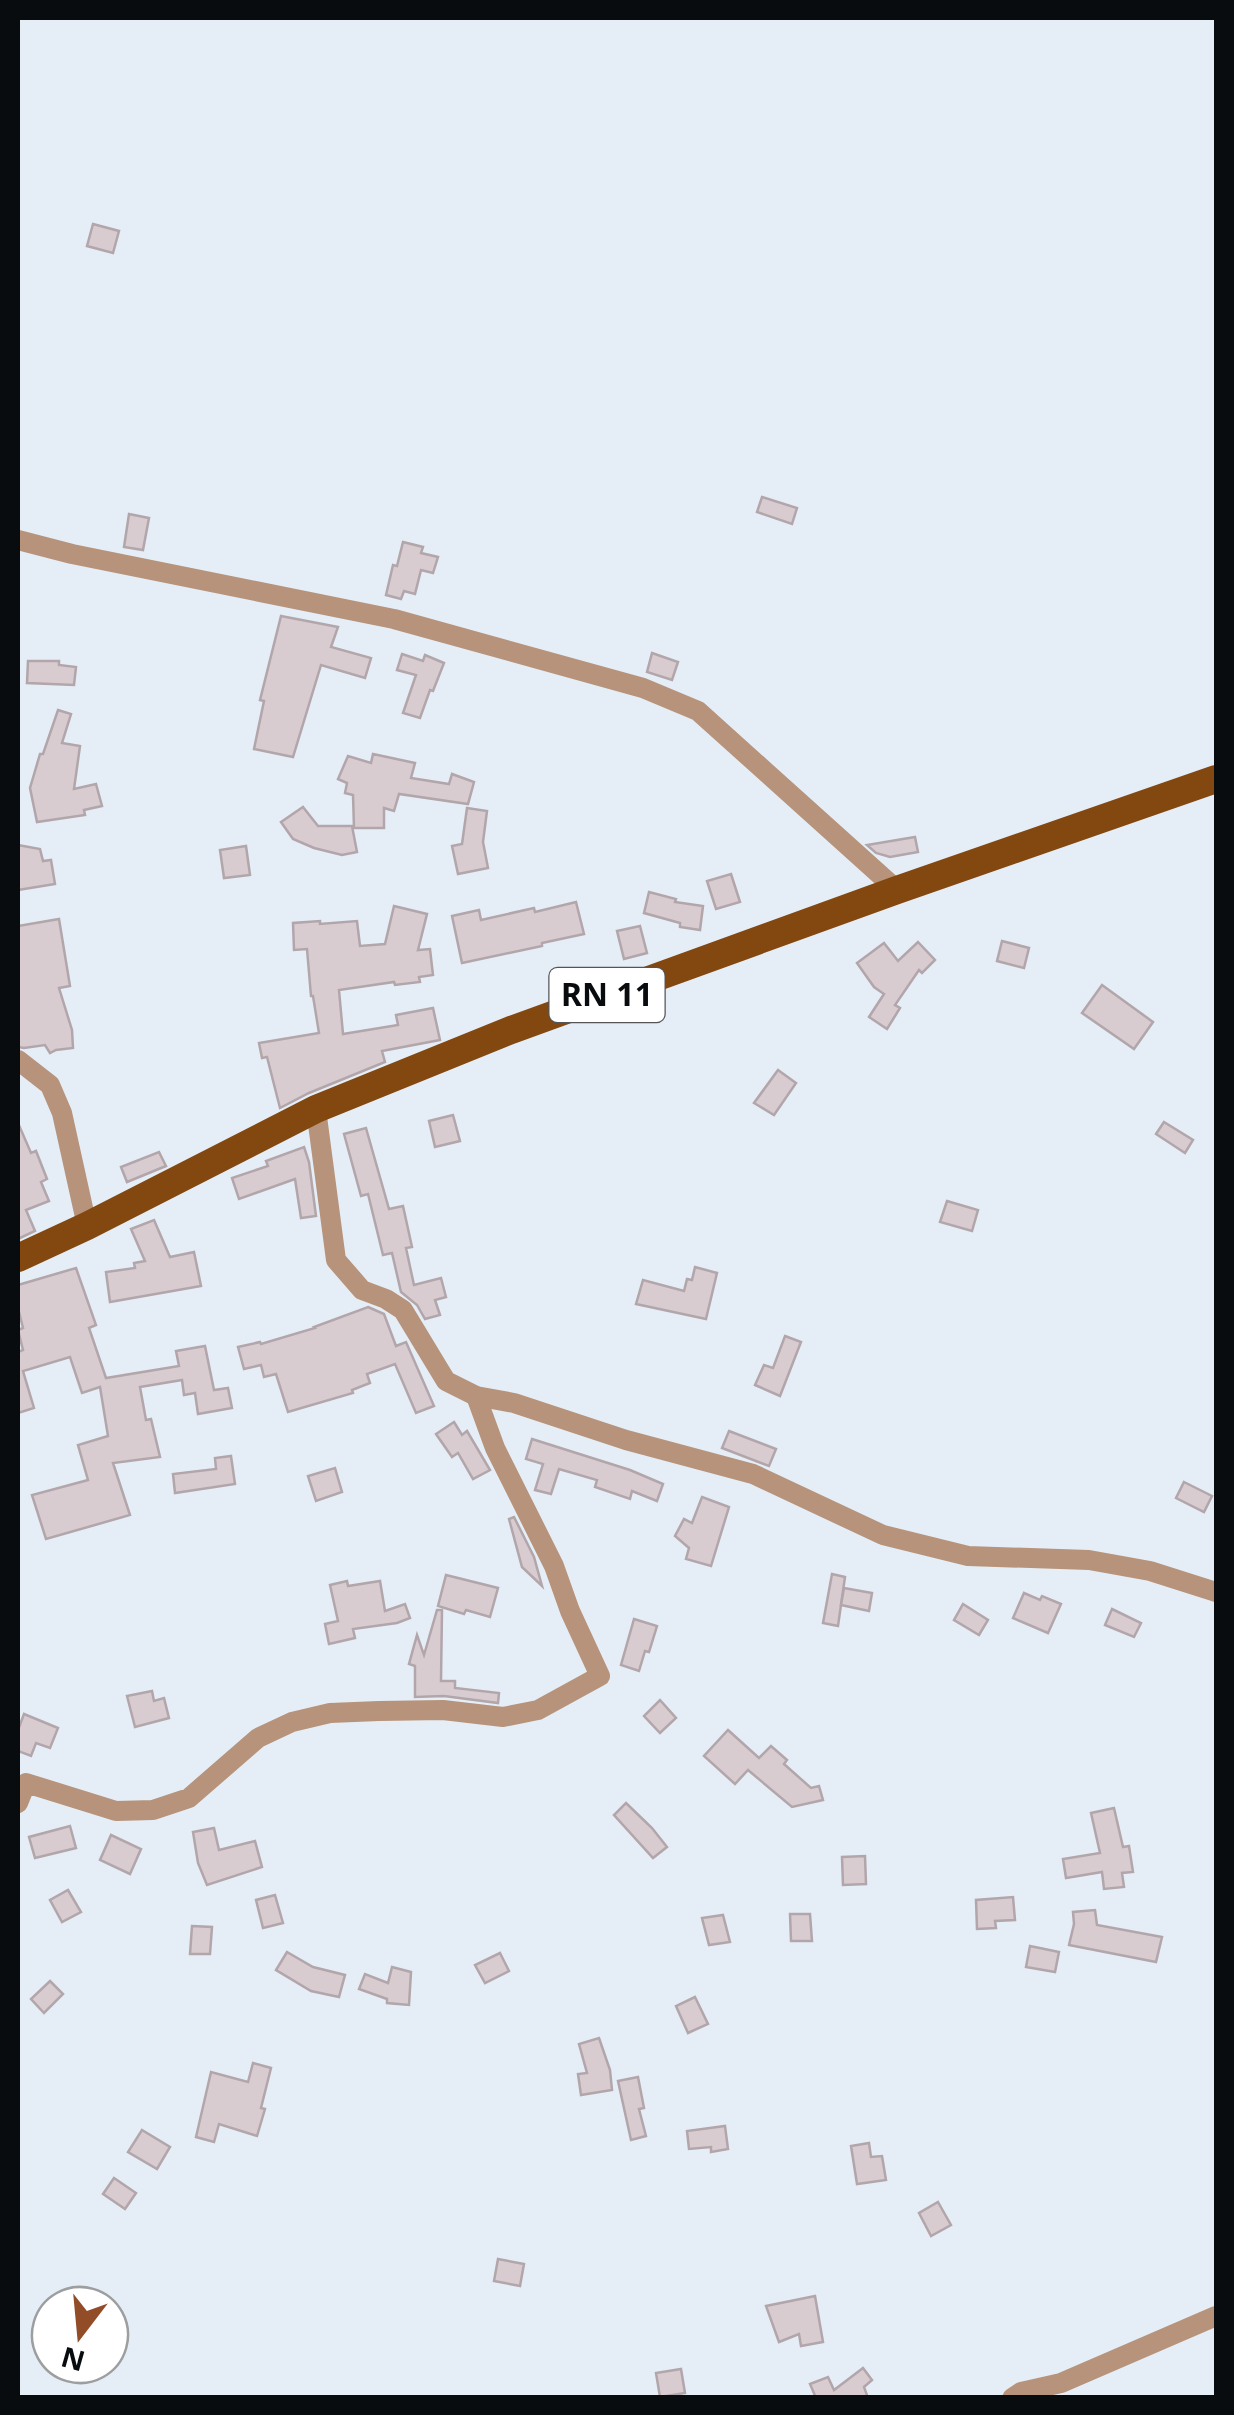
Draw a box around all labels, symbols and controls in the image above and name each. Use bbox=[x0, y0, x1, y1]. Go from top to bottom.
road number: RN 11 bbox=[550, 968, 664, 1022]
north arrow bbox=[30, 2285, 130, 2385]
text: N bbox=[57, 2339, 89, 2381]

